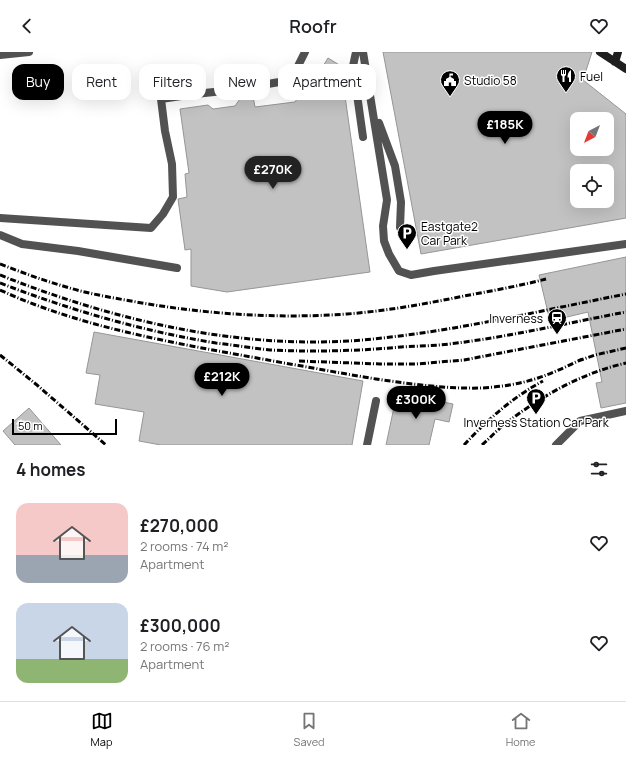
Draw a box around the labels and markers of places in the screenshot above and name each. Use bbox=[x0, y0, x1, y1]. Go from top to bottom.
restaurant icon: Fuel bbox=[555, 65, 577, 93]
place label: Fuel bbox=[580, 68, 603, 85]
public building icon: Studio 58 bbox=[439, 69, 461, 97]
place label: Studio 58 bbox=[464, 72, 517, 89]
pin: £185K bbox=[477, 111, 533, 145]
pin: £270K bbox=[245, 156, 301, 190]
place label: Eastgate2 Car Park bbox=[421, 218, 478, 249]
parking icon: Eastgate2 Car Park bbox=[396, 222, 418, 250]
station icon: Inverness bbox=[546, 307, 568, 335]
place label: Inverness bbox=[489, 310, 543, 327]
pin: £212K bbox=[194, 363, 250, 397]
pin: £300K bbox=[388, 386, 444, 420]
parking icon: Inverness Station Car Park bbox=[525, 387, 547, 415]
place label: Inverness Station Car Park bbox=[463, 414, 610, 431]

